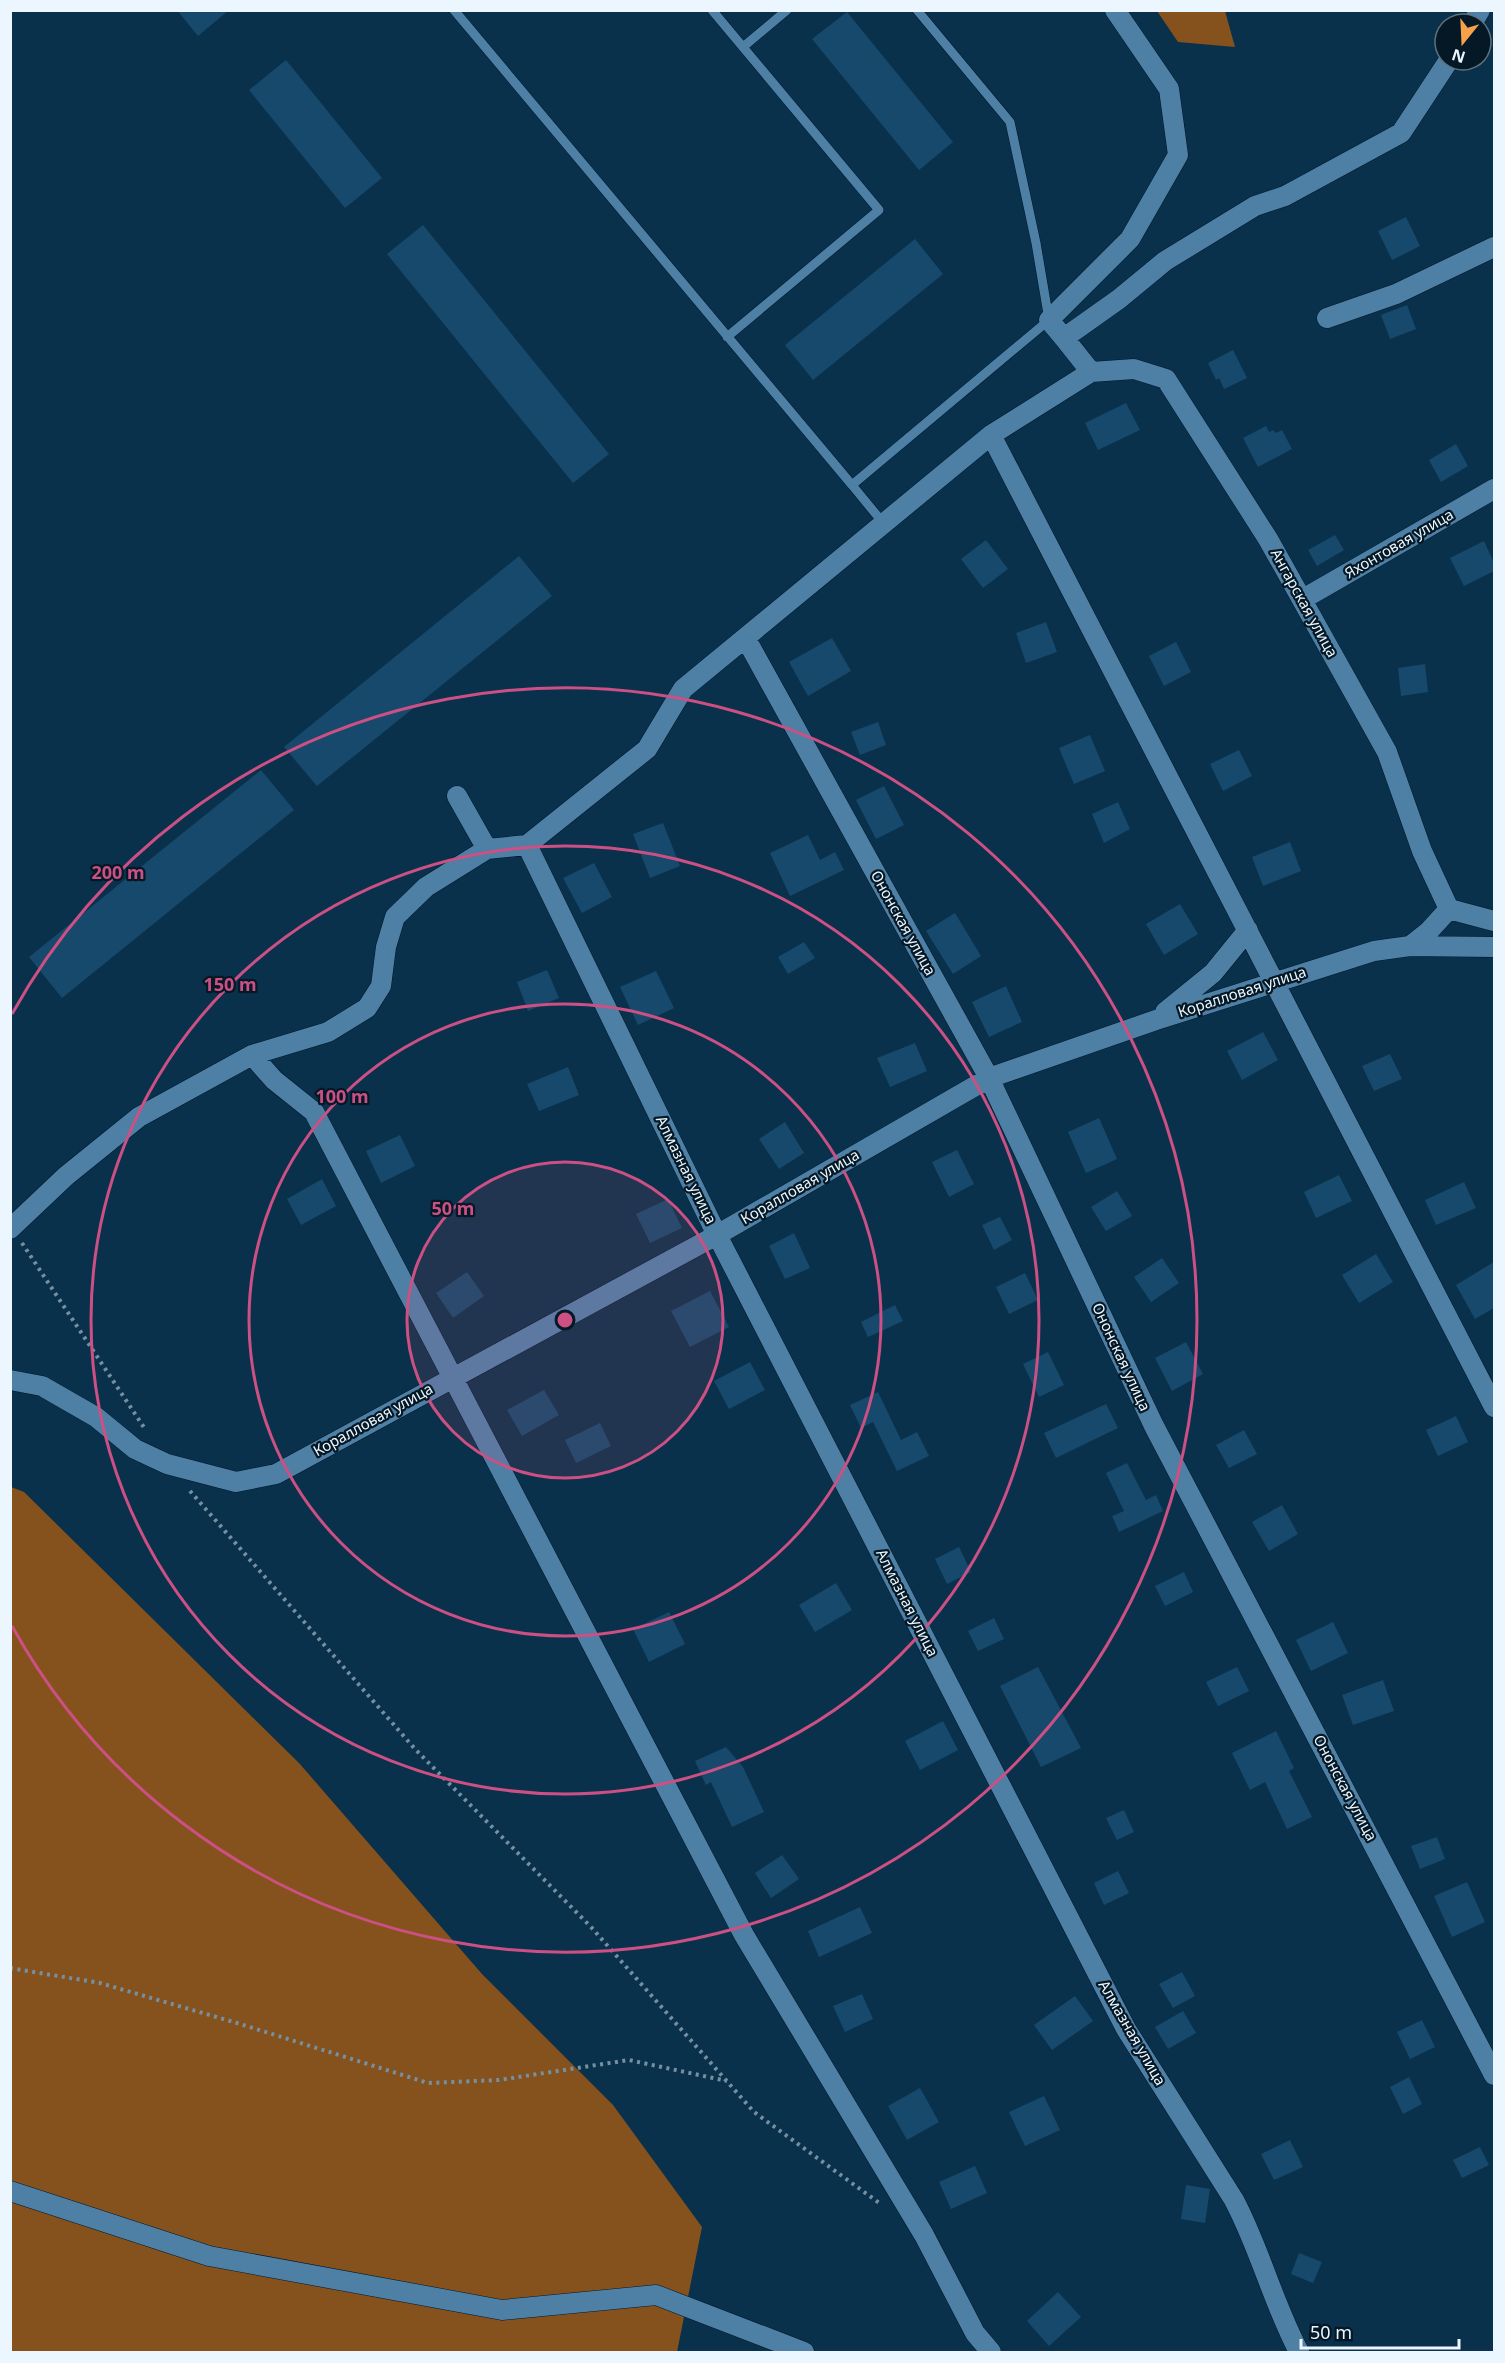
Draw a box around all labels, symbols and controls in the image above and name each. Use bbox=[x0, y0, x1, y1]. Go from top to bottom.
north arrow bbox=[1433, 12, 1493, 72]
text: N bbox=[1449, 44, 1468, 69]
street label: Яхонтовая улица bbox=[1340, 504, 1457, 582]
street label: Ангарская улица bbox=[1267, 545, 1343, 660]
text: 200 m bbox=[91, 860, 145, 884]
street label: Ононская улица bbox=[867, 866, 941, 979]
street label: Коралловая улица bbox=[1175, 961, 1308, 1021]
text: 150 m bbox=[203, 972, 257, 996]
text: 100 m bbox=[315, 1084, 369, 1108]
street label: Алмазная улица bbox=[652, 1112, 722, 1227]
street label: Коралловая улица bbox=[737, 1144, 862, 1228]
text: 50 m bbox=[432, 1196, 474, 1220]
street label: Ононская улица bbox=[1088, 1299, 1156, 1414]
centre of rings bbox=[555, 1310, 575, 1330]
street label: Коралловая улица bbox=[309, 1378, 436, 1460]
street label: Алмазная улица bbox=[872, 1545, 944, 1660]
street label: Ононская улица bbox=[1310, 1731, 1382, 1844]
street label: Алмазная улица bbox=[1095, 1976, 1171, 2089]
scale bar bbox=[1301, 2312, 1458, 2350]
text: 50 m bbox=[1310, 2320, 1352, 2344]

